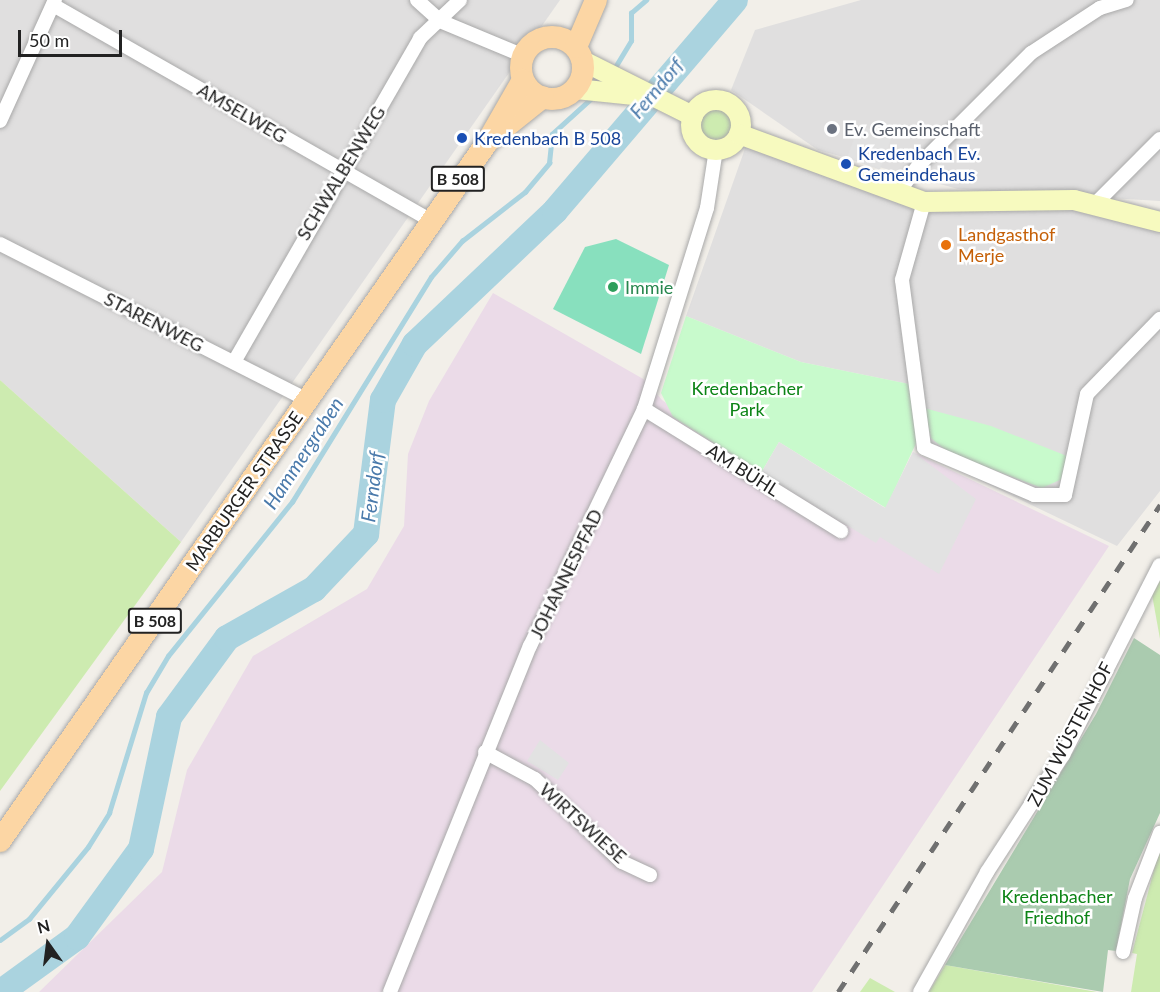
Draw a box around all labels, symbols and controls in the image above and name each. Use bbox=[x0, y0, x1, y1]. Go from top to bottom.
scale bar bbox=[21, 18, 124, 56]
text: 50 m bbox=[29, 29, 69, 51]
water label: Ferndorf bbox=[624, 53, 688, 123]
street label: AMSELWEG bbox=[194, 79, 290, 147]
street label: SCHWALBENWEG bbox=[292, 102, 390, 244]
place label: Ev. Gemeinschaft bbox=[844, 118, 980, 140]
marker: Ev. Gemeinschaft bbox=[825, 122, 839, 136]
place label: Kredenbach B 508 bbox=[474, 127, 621, 149]
marker: Kredenbach B 508 bbox=[455, 131, 469, 145]
place label: Kredenbach Ev. Gemeindehaus bbox=[858, 143, 980, 186]
marker: Kredenbach Ev. Gemeindehaus bbox=[839, 157, 853, 171]
road number: B 508 bbox=[430, 166, 486, 192]
place label: Landgasthof Merje bbox=[958, 224, 1055, 266]
marker: Landgasthof Merje bbox=[939, 238, 953, 252]
place label: Immie bbox=[625, 276, 673, 298]
marker: Immie bbox=[606, 280, 620, 294]
street label: STARENWEG bbox=[101, 288, 207, 356]
park label: Kredenbacher Park bbox=[692, 378, 802, 420]
water label: Hammergraben bbox=[258, 392, 348, 514]
street label: MARBURGER STRASSE bbox=[181, 407, 307, 575]
street label: AM BÜHL bbox=[703, 439, 783, 501]
water label: Ferndorf bbox=[356, 450, 388, 524]
street label: JOHANNESPFAD bbox=[525, 506, 607, 642]
road number: B 508 bbox=[126, 608, 184, 634]
street label: ZUM WÜSTENHOF bbox=[1023, 658, 1117, 810]
street label: WIRTSWIESE bbox=[535, 778, 631, 868]
park label: Kredenbacher Friedhof bbox=[1002, 886, 1112, 928]
north arrow bbox=[18, 914, 78, 974]
text: N bbox=[35, 915, 52, 937]

